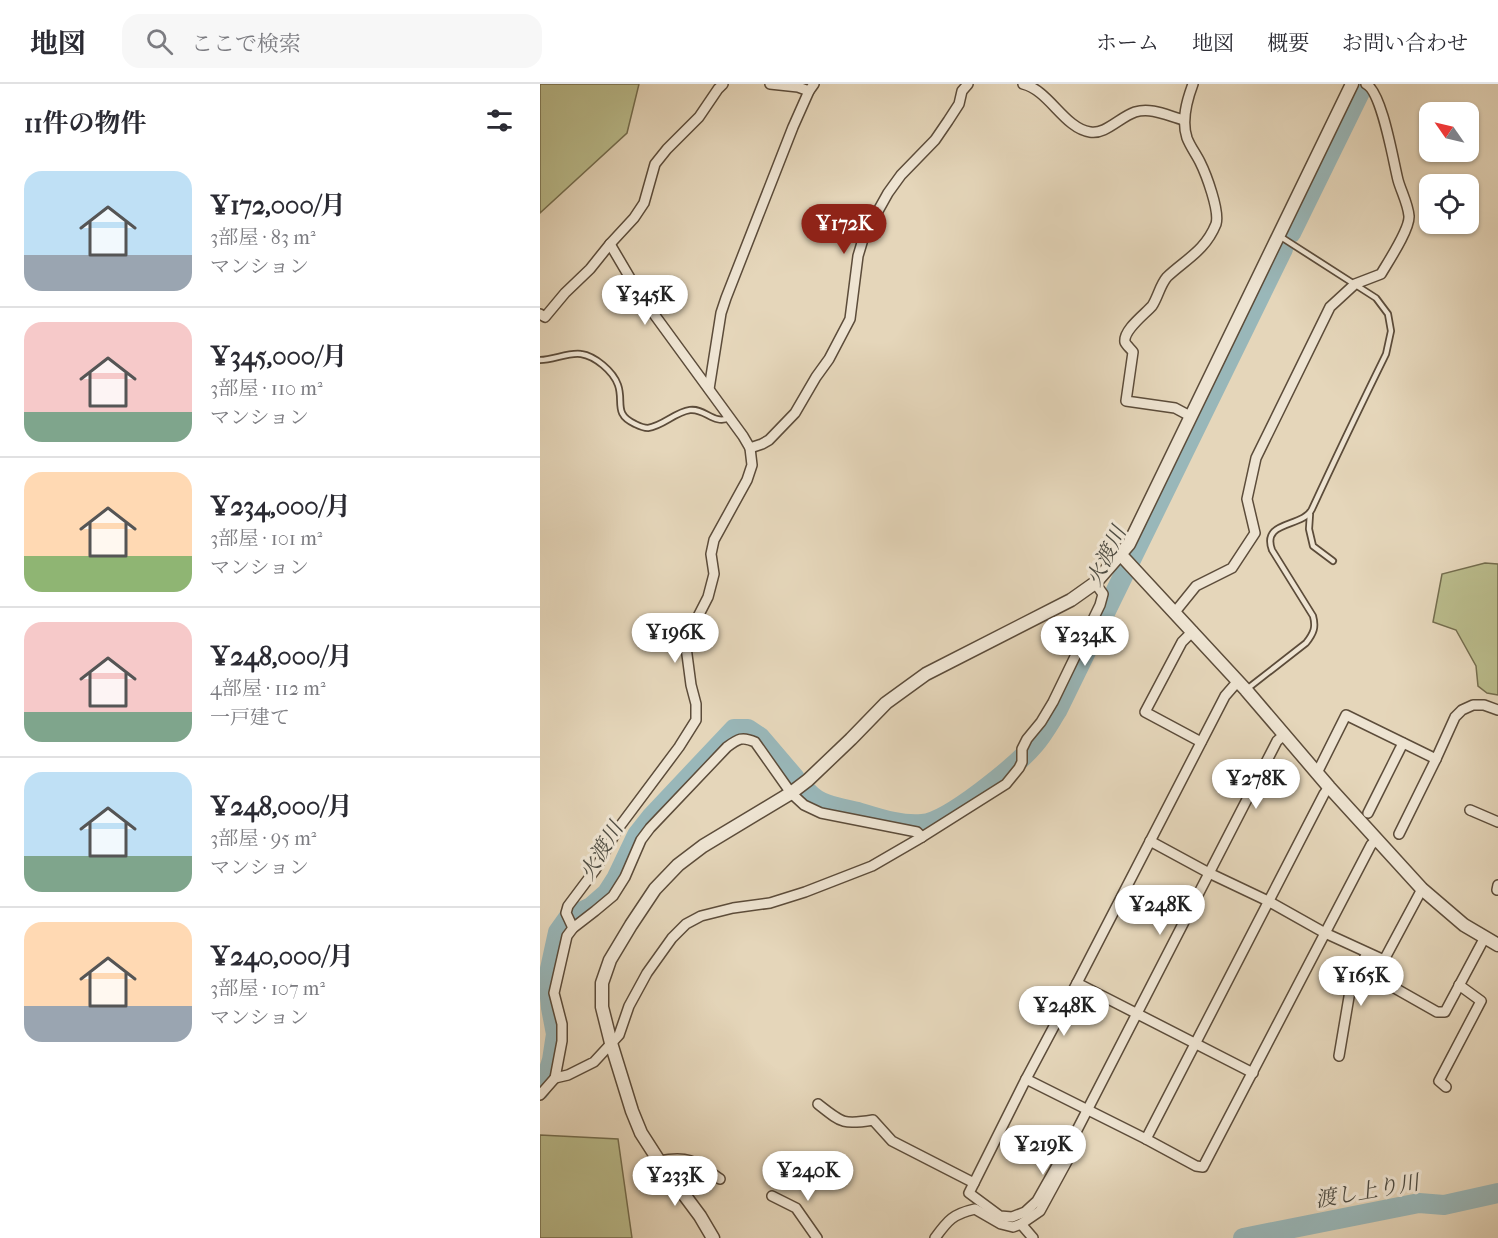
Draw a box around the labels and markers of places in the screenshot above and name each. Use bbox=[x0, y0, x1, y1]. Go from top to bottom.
pin: ¥172K bbox=[802, 204, 886, 255]
pin: ¥345K bbox=[603, 275, 687, 326]
pin: ¥196K bbox=[633, 613, 717, 664]
pin: ¥234K bbox=[1043, 616, 1127, 667]
pin: ¥278K bbox=[1214, 759, 1298, 810]
pin: ¥248K bbox=[1118, 885, 1202, 936]
pin: ¥165K bbox=[1319, 956, 1403, 1007]
pin: ¥248K bbox=[1022, 986, 1106, 1037]
pin: ¥219K bbox=[1001, 1125, 1085, 1176]
pin: ¥240K bbox=[766, 1151, 850, 1202]
pin: ¥233K bbox=[633, 1156, 717, 1207]

